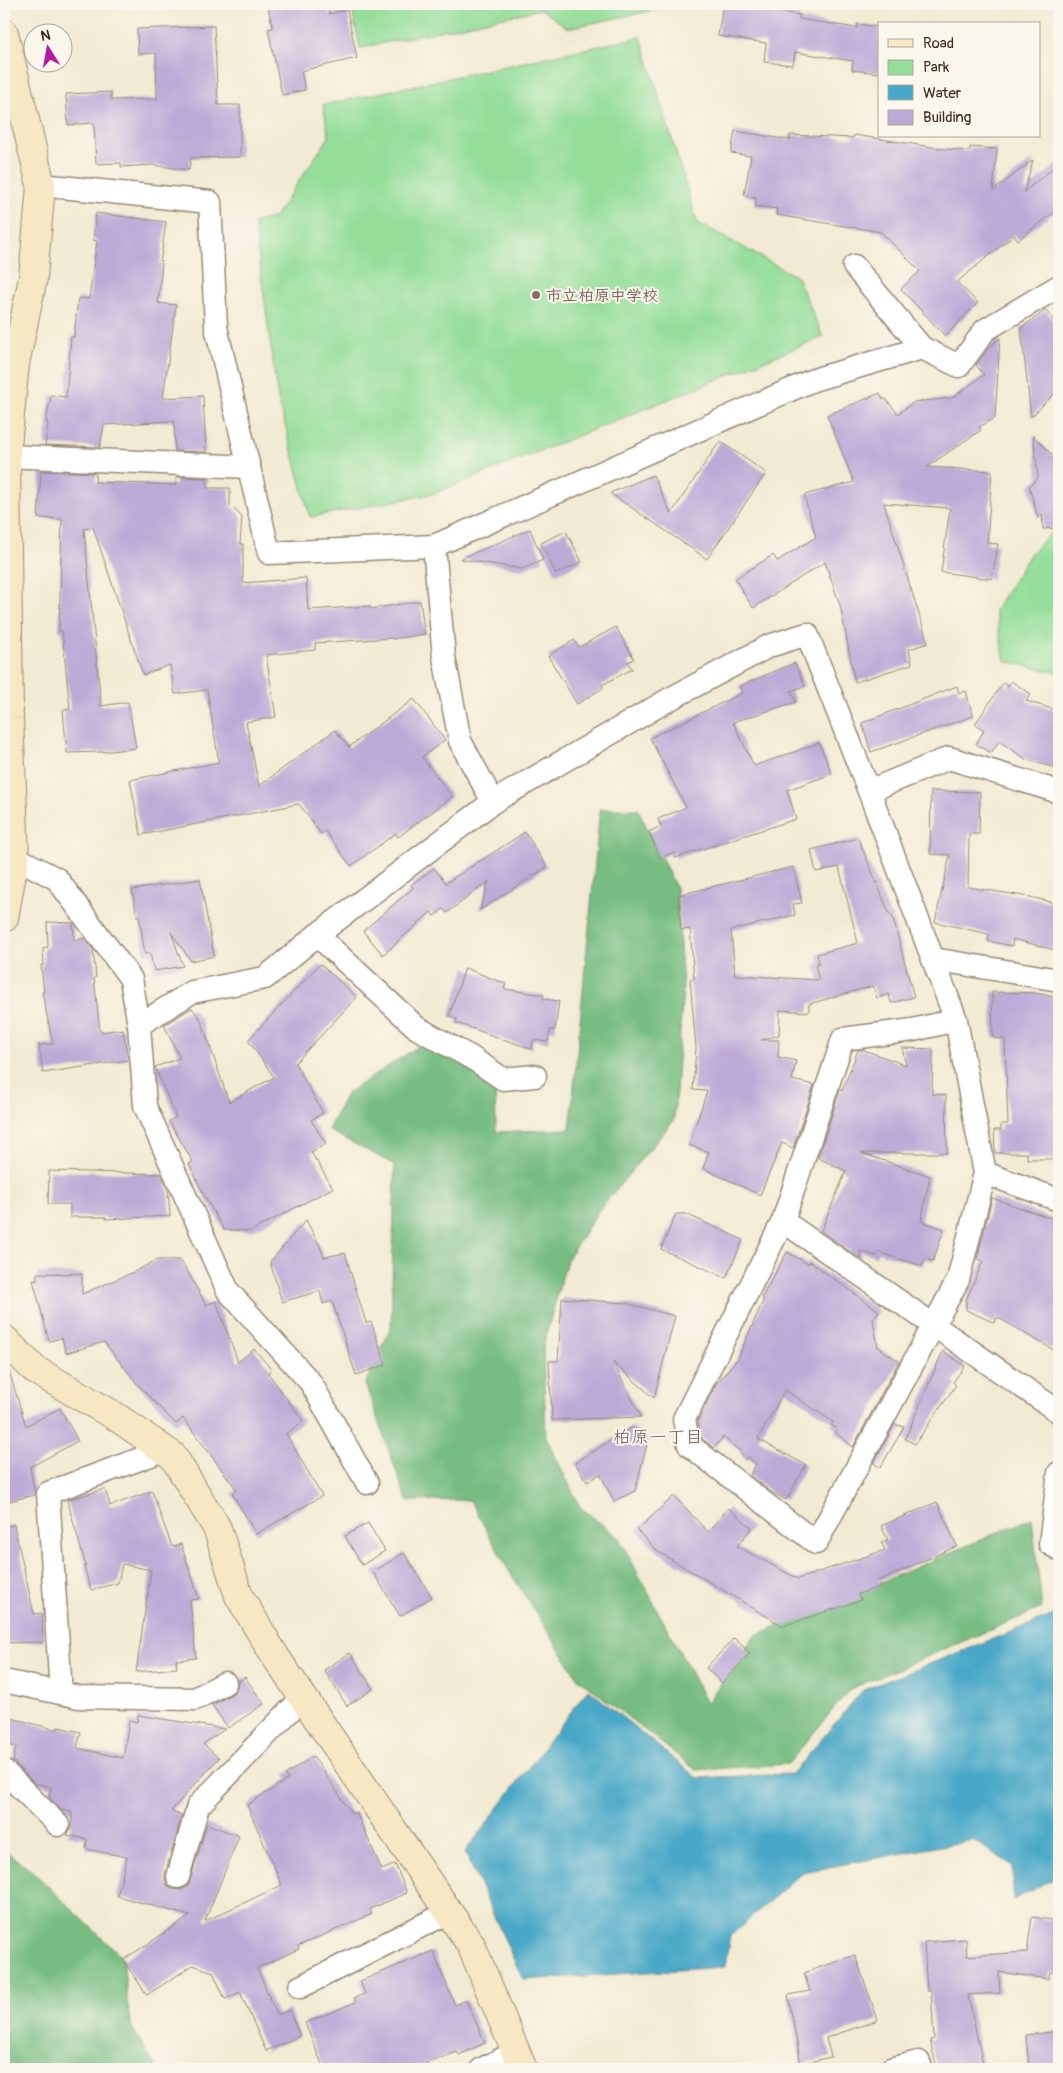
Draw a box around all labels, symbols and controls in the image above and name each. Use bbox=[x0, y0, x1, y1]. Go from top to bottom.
north arrow bbox=[22, 22, 72, 72]
legend bbox=[878, 22, 1040, 138]
text: N bbox=[39, 26, 52, 45]
text: Road bbox=[923, 34, 954, 53]
text: Park bbox=[923, 58, 950, 77]
text: Water bbox=[923, 84, 962, 103]
text: Building bbox=[923, 108, 971, 127]
place label: 市立柏原中学校 bbox=[546, 286, 658, 306]
marker: 市立柏原中学校 bbox=[530, 289, 542, 301]
district label: 柏原一丁目 bbox=[613, 1426, 703, 1449]

